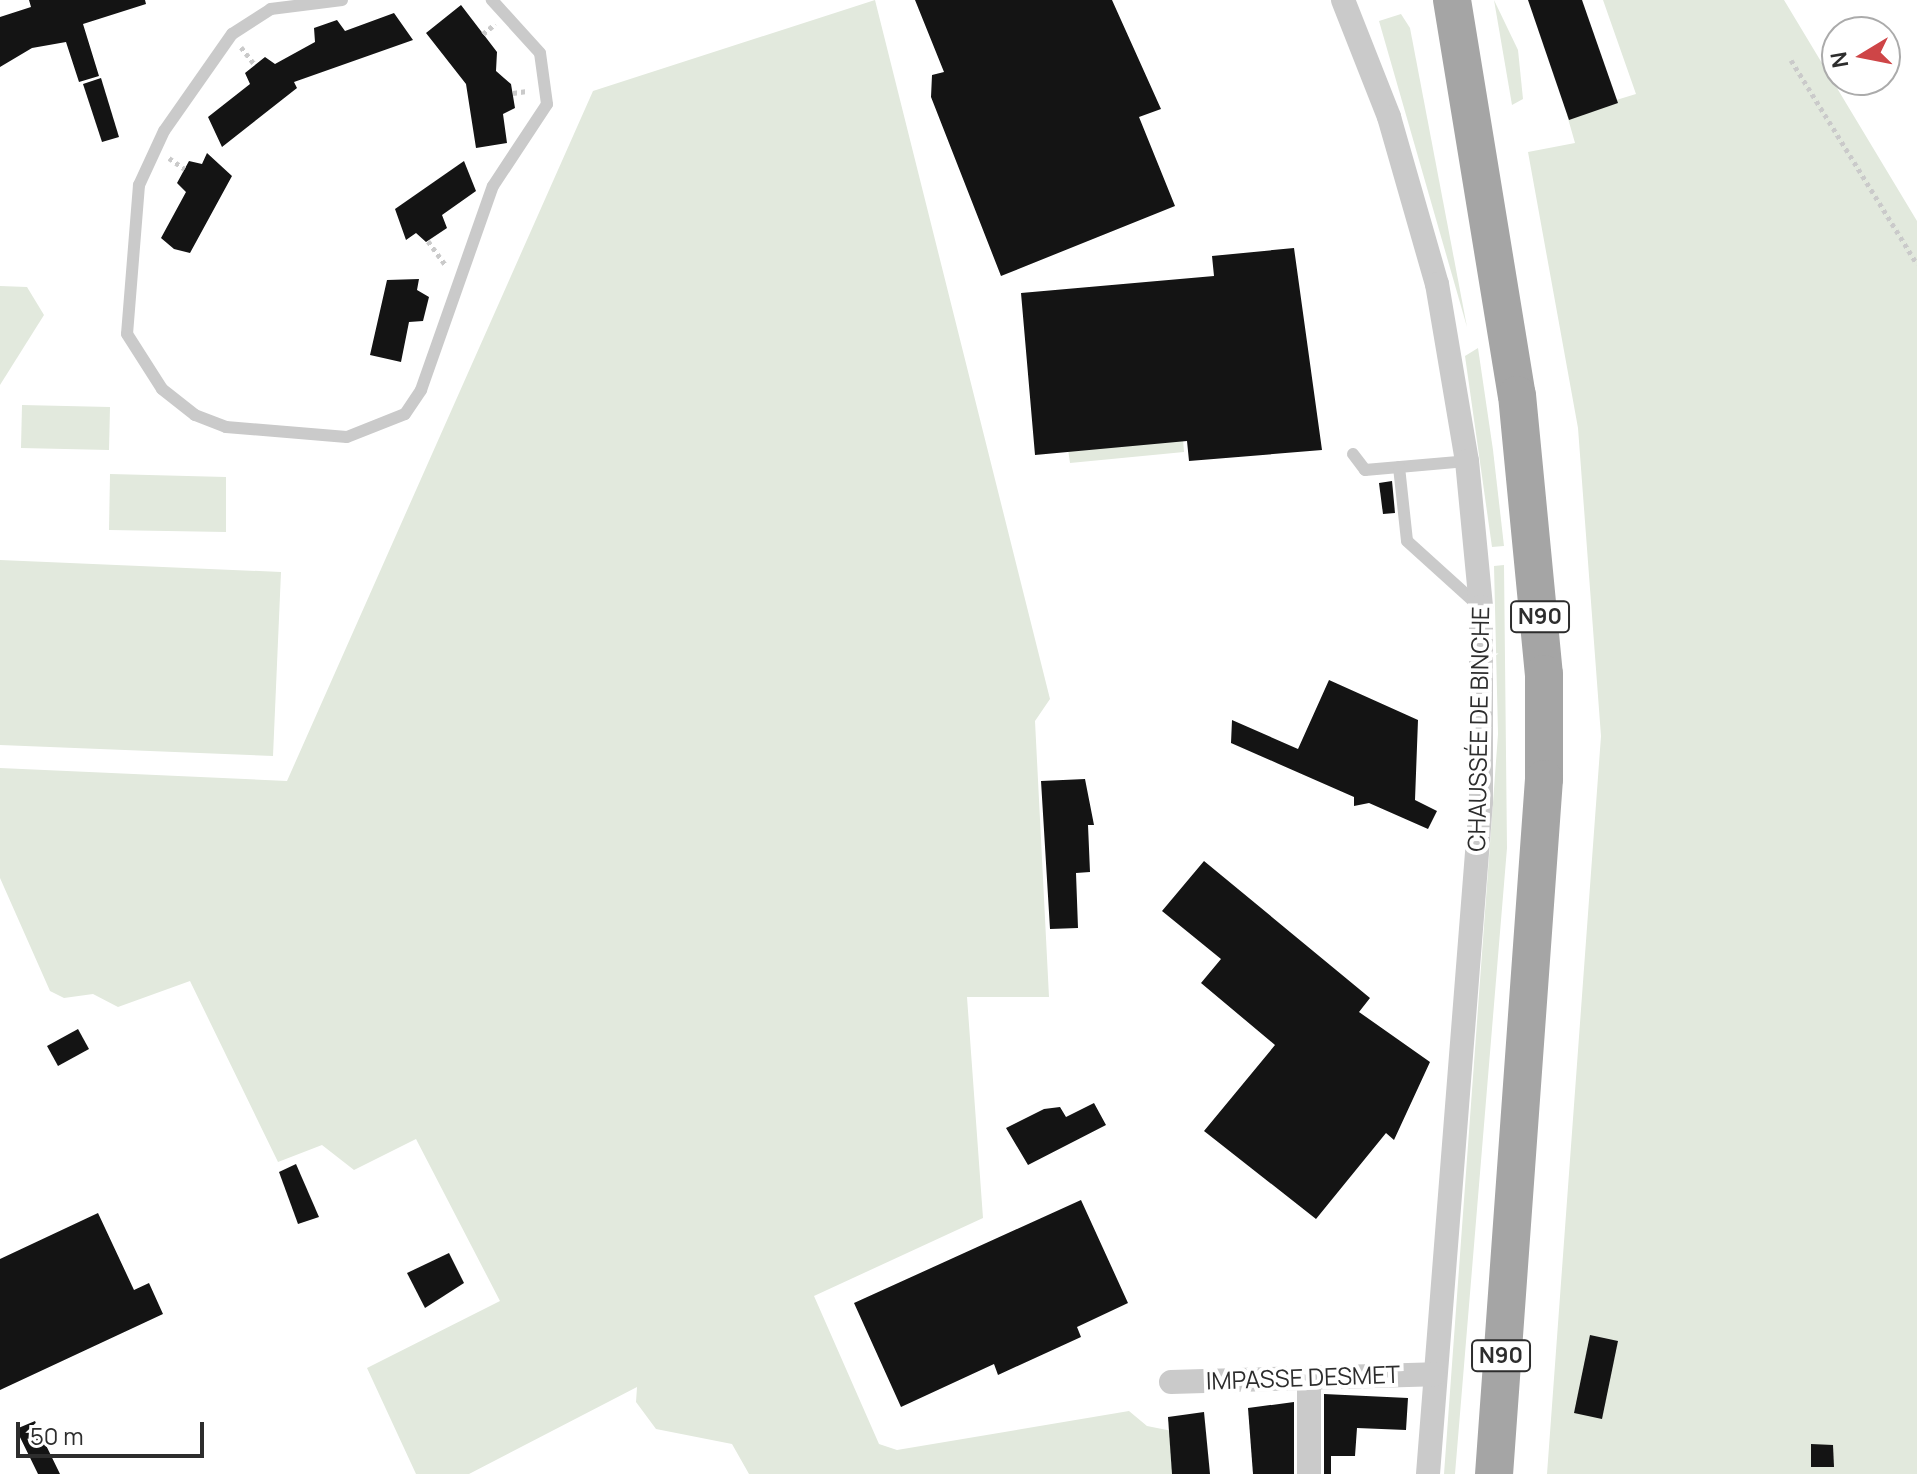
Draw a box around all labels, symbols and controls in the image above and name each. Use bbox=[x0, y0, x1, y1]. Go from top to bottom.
north arrow bbox=[1821, 16, 1901, 96]
text: N bbox=[1823, 49, 1855, 70]
road number: N90 bbox=[1510, 599, 1570, 635]
street label: CHAUSSÉE DE BINCHE bbox=[1461, 606, 1495, 852]
road number: N90 bbox=[1471, 1338, 1531, 1374]
street label: IMPASSE DESMET bbox=[1205, 1359, 1401, 1395]
scale bar bbox=[20, 1406, 208, 1456]
text: 50 m bbox=[30, 1419, 84, 1452]

